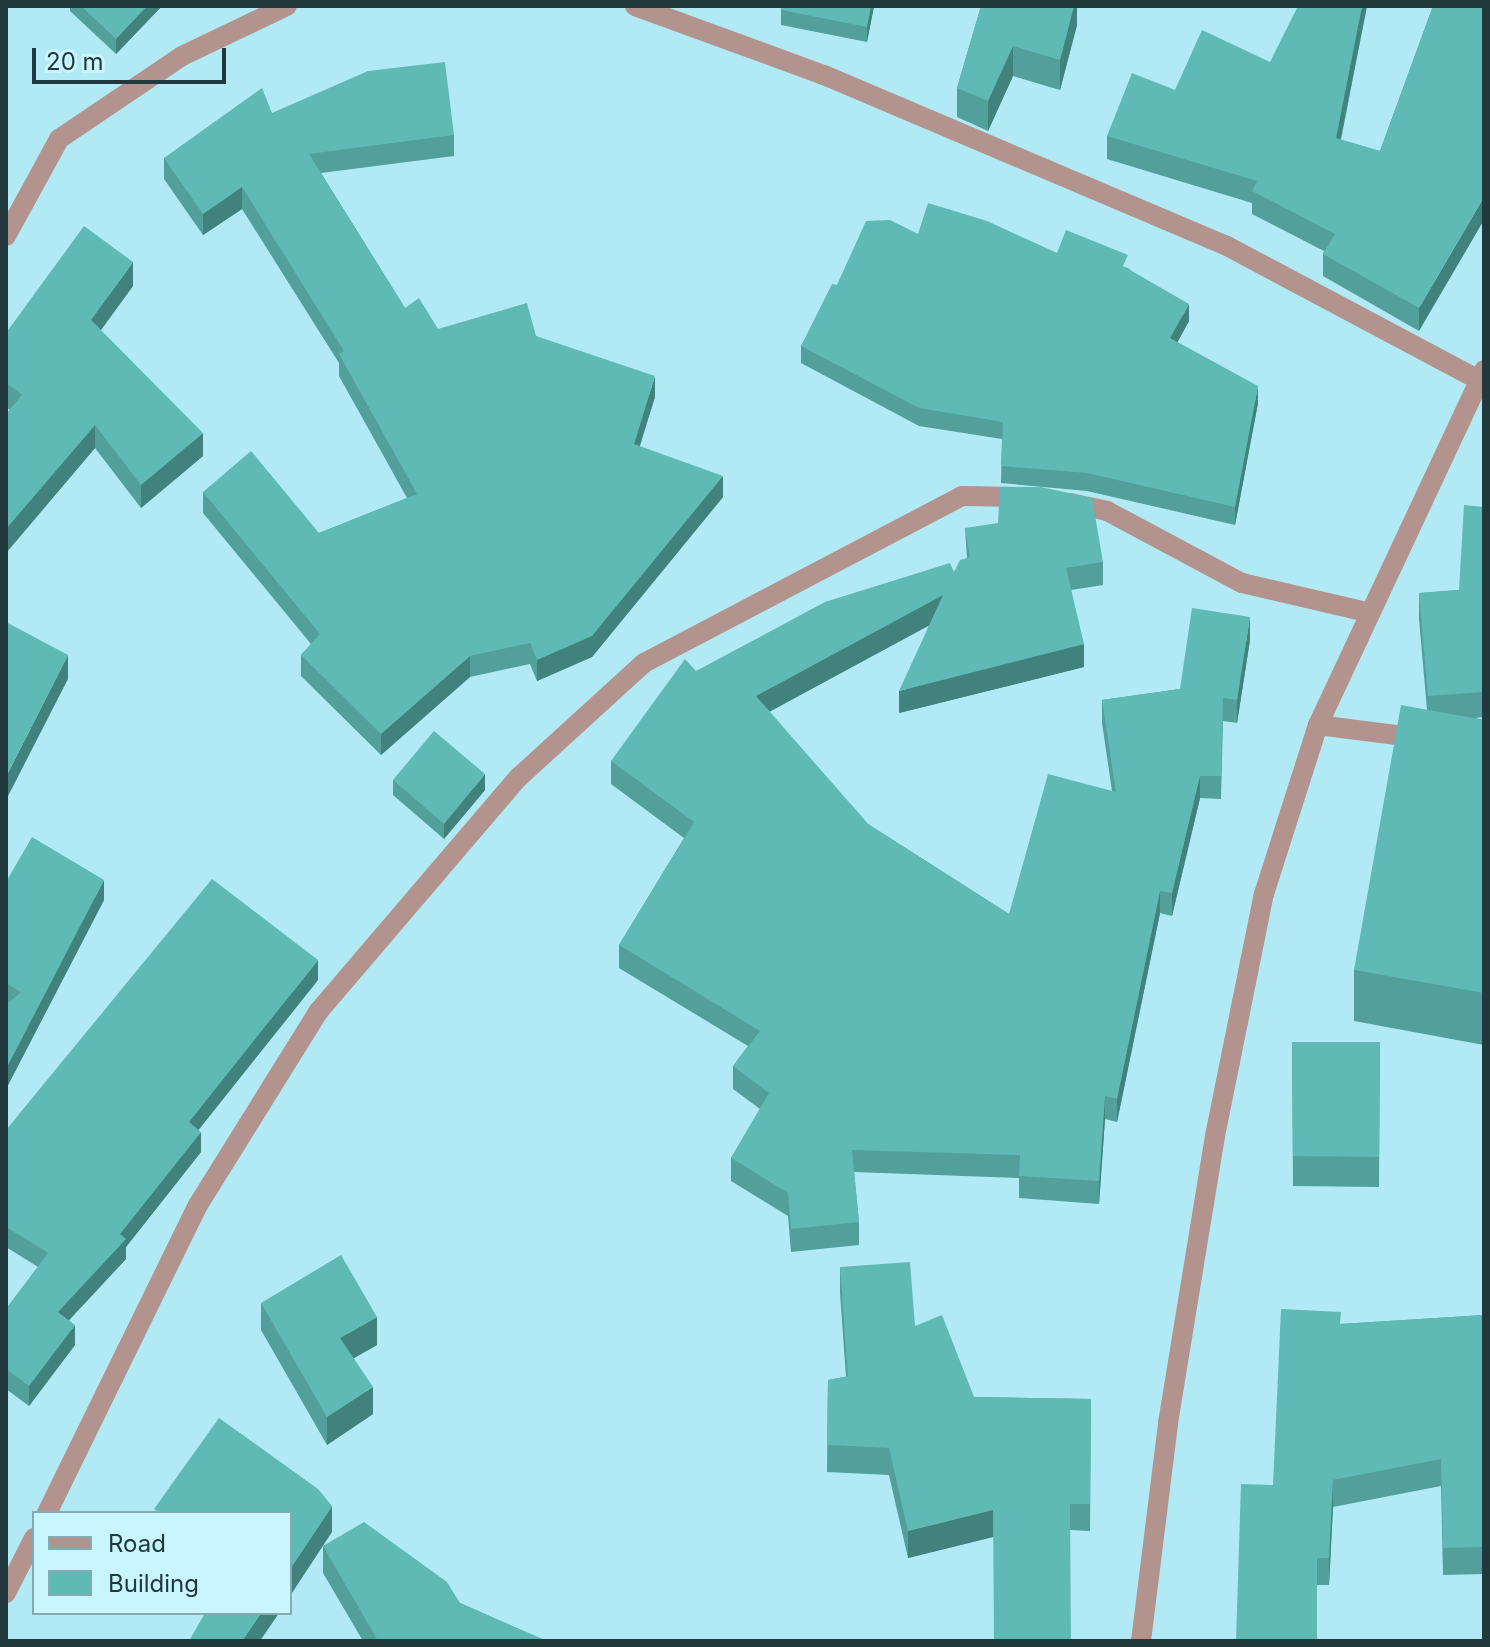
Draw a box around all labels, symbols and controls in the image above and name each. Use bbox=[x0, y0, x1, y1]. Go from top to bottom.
scale bar bbox=[36, 32, 230, 82]
text: 20 m bbox=[46, 47, 104, 76]
legend bbox=[32, 1511, 292, 1615]
text: Road bbox=[108, 1529, 166, 1558]
text: Building bbox=[108, 1569, 199, 1598]

